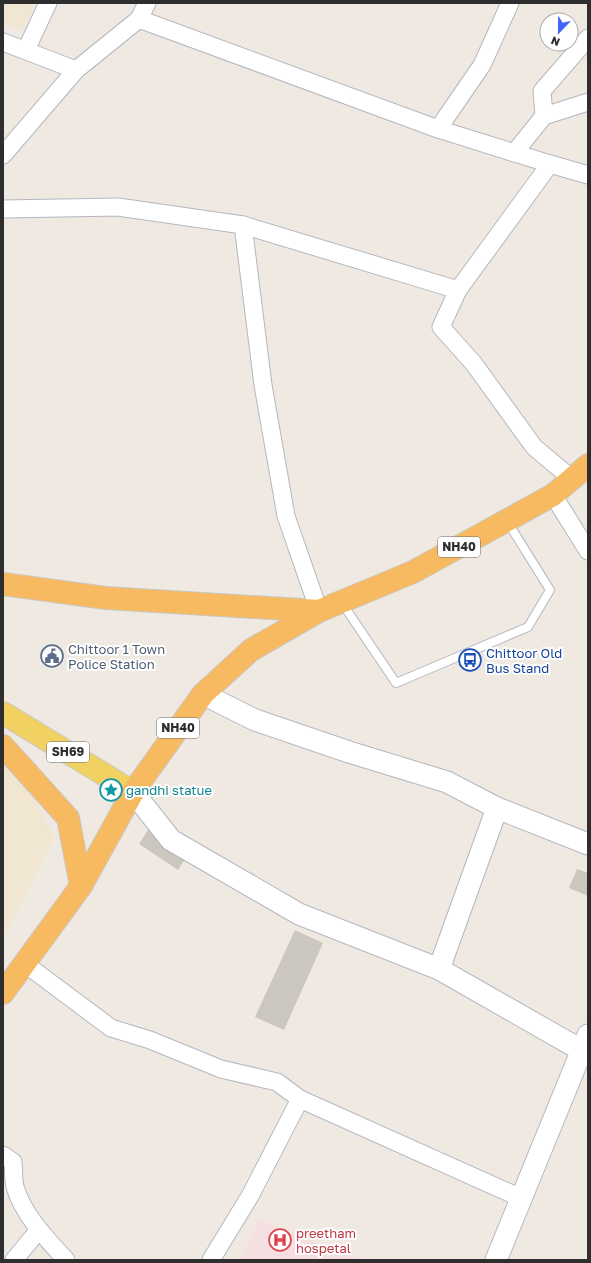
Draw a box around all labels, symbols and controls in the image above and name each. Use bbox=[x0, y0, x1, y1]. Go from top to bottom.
north arrow bbox=[539, 12, 579, 52]
text: N bbox=[549, 34, 561, 49]
road number: NH40 bbox=[438, 537, 480, 557]
place label: Chittoor 1 Town Police Station bbox=[68, 641, 165, 672]
public building icon: Chittoor 1 Town Police Station bbox=[39, 643, 65, 669]
place label: Chittoor Old Bus Stand bbox=[486, 645, 562, 676]
bus stop icon: Chittoor Old Bus Stand bbox=[457, 647, 483, 673]
road number: NH40 bbox=[157, 718, 199, 738]
road number: SH69 bbox=[47, 742, 89, 762]
place icon: gandhi statue bbox=[98, 777, 124, 803]
place label: gandhi statue bbox=[126, 782, 212, 798]
place label: preetham hospetal bbox=[296, 1225, 356, 1256]
hospital icon: preetham hospetal bbox=[267, 1227, 293, 1253]

